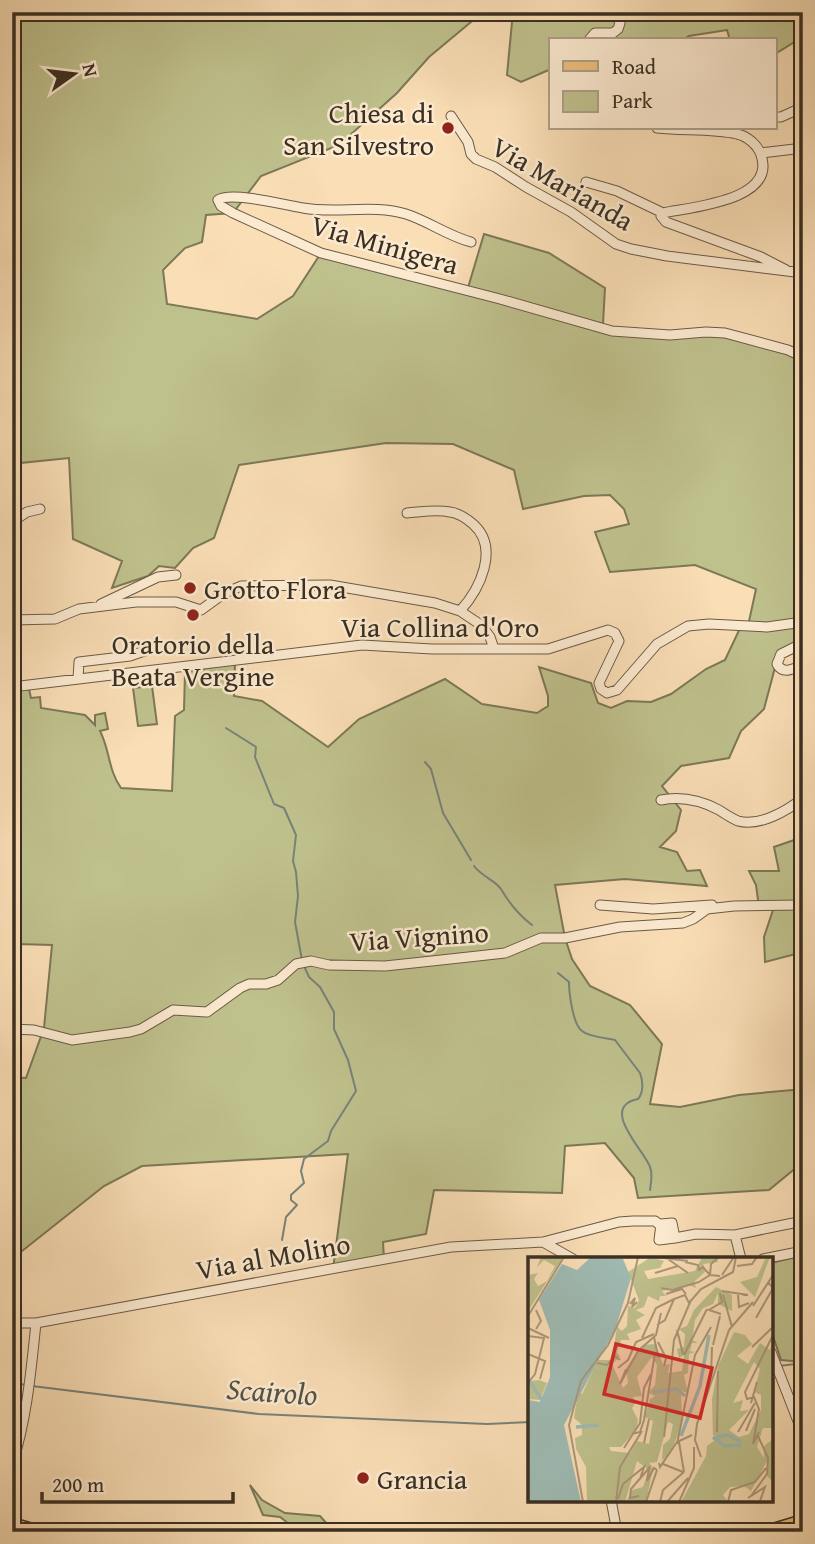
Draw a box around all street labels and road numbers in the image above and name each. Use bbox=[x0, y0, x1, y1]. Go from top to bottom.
street label: Via Marianda bbox=[484, 126, 642, 241]
street label: Via Minigera bbox=[306, 203, 464, 285]
street label: Via Collina d'Oro bbox=[341, 606, 539, 647]
street label: Via Vignino bbox=[348, 911, 490, 961]
street label: Via al Molino bbox=[193, 1222, 353, 1290]

